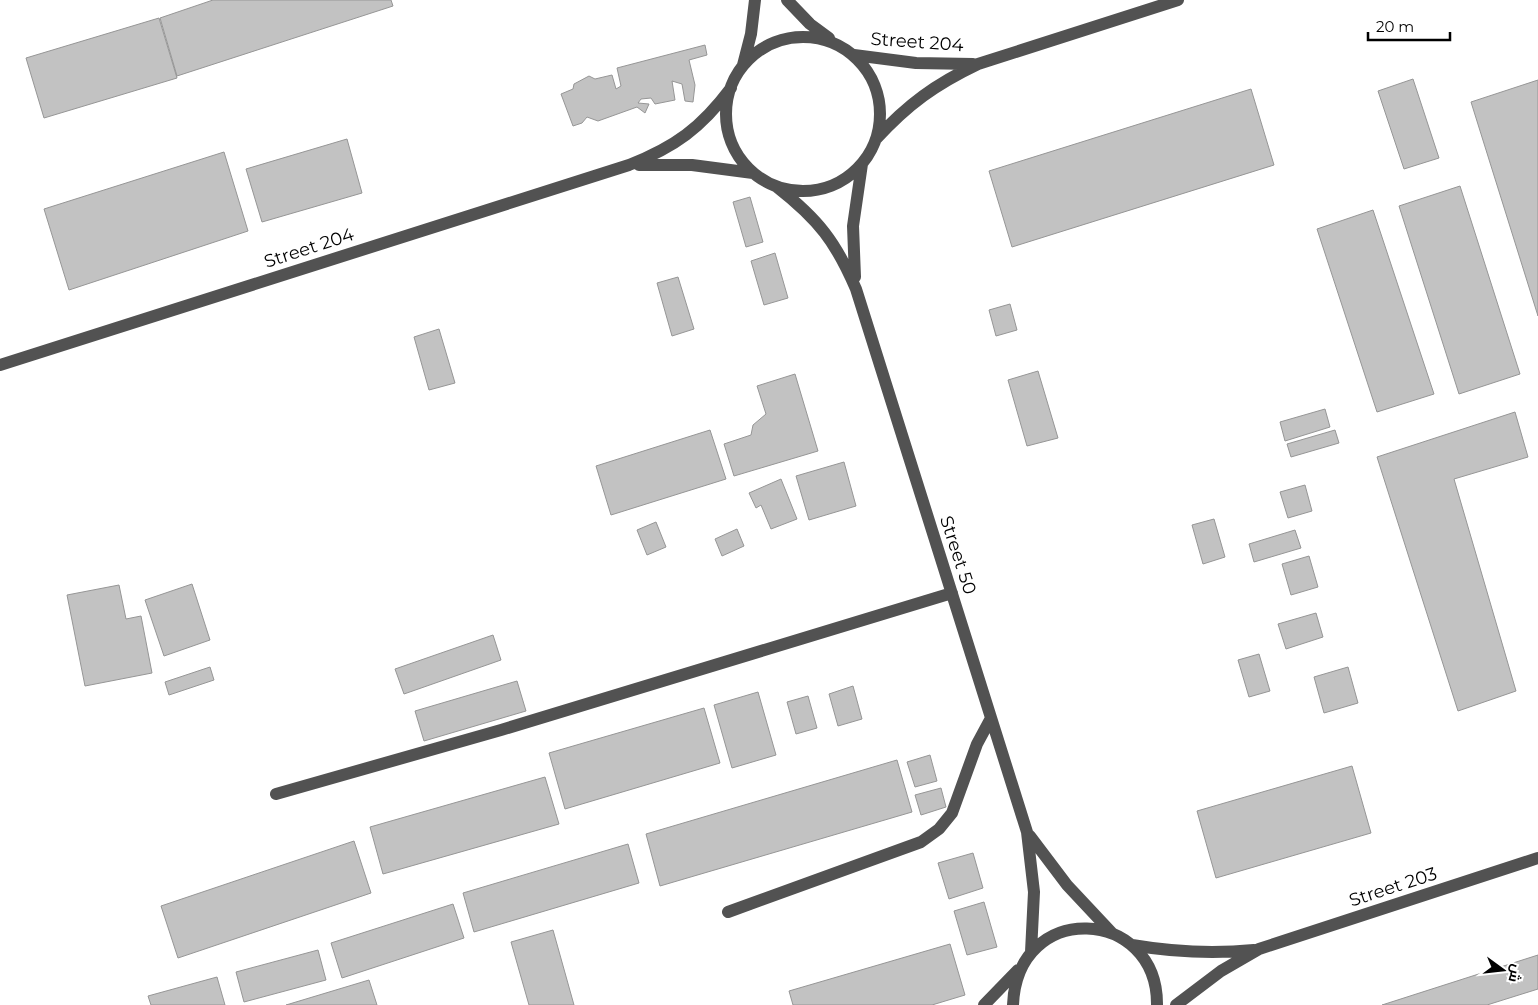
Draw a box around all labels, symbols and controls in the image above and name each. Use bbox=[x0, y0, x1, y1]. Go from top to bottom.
scale bar bbox=[1368, 10, 1450, 42]
text: 20 m bbox=[1376, 17, 1414, 36]
street label: Street 204 bbox=[870, 28, 964, 56]
street label: Street 204 bbox=[261, 223, 357, 273]
street label: Street 50 bbox=[935, 513, 981, 597]
street label: Street 203 bbox=[1346, 862, 1440, 912]
north arrow bbox=[1478, 945, 1528, 995]
text: ش bbox=[1505, 962, 1527, 984]

